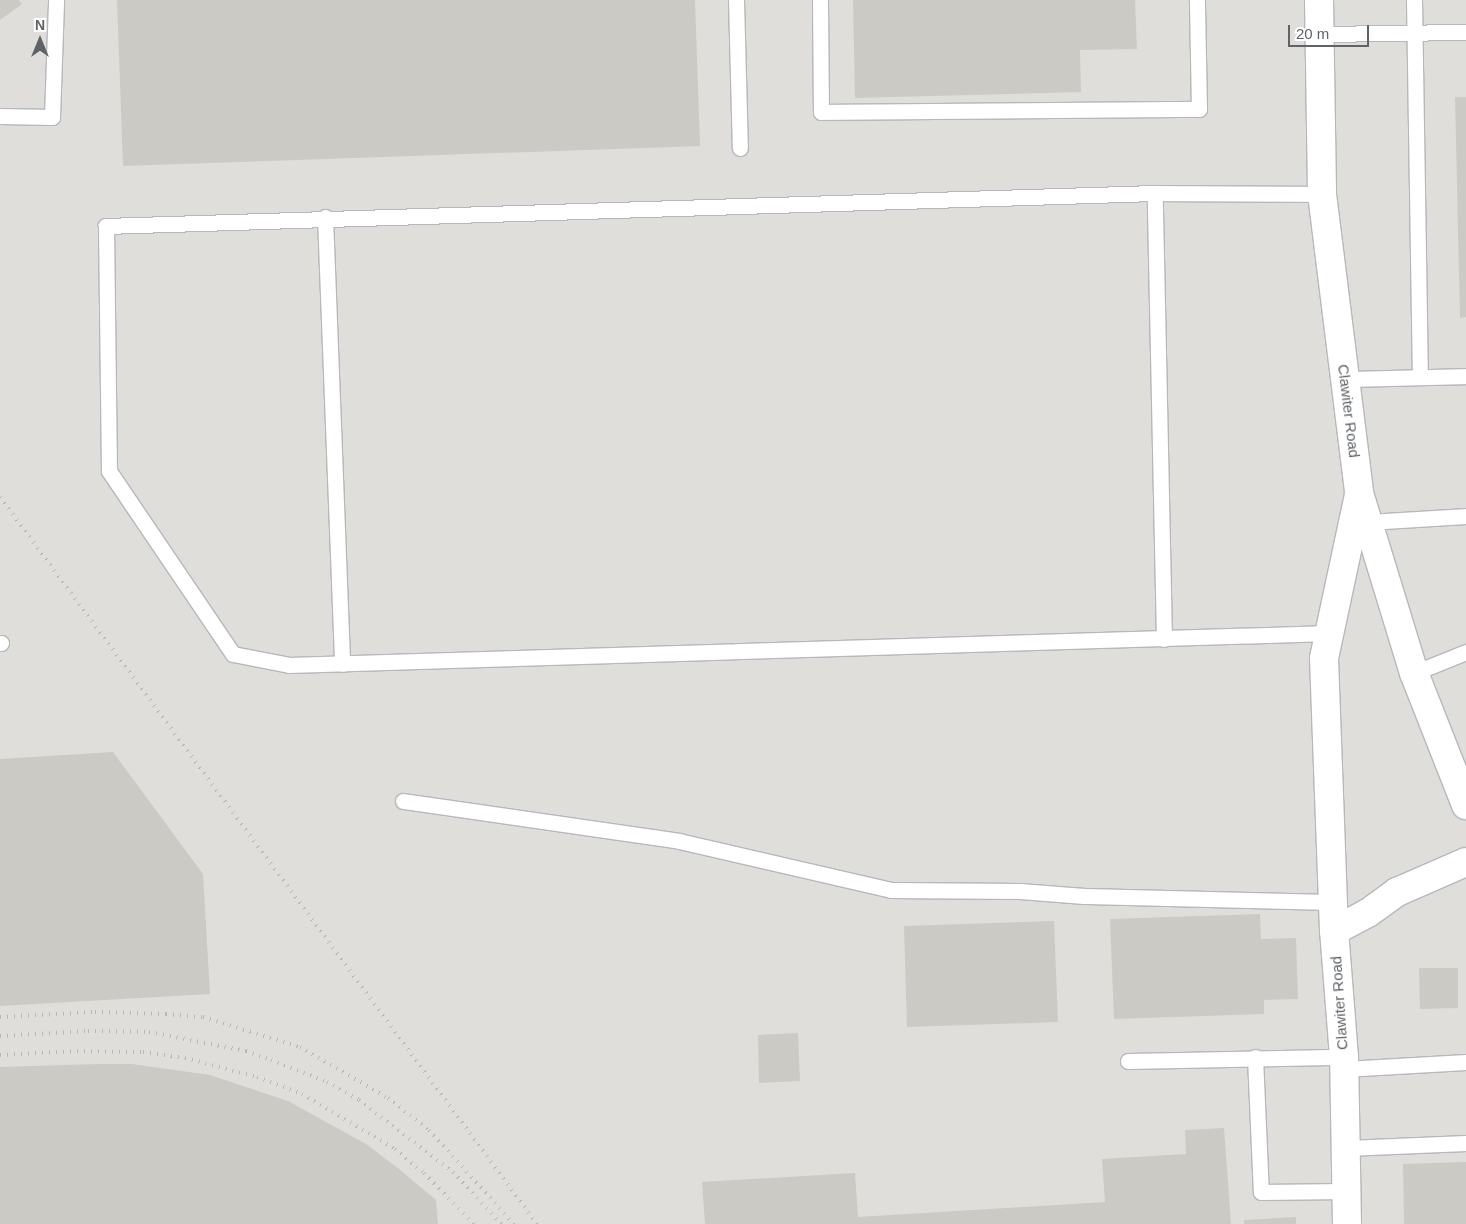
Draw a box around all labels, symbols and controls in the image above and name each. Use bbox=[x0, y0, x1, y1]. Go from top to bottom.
north arrow bbox=[15, 15, 65, 65]
scale bar bbox=[1291, 15, 1372, 47]
text: N bbox=[35, 17, 45, 33]
text: 20 m bbox=[1296, 25, 1329, 42]
street label: Clawiter Road bbox=[1334, 363, 1364, 459]
street label: Clawiter Road bbox=[1327, 955, 1351, 1051]

